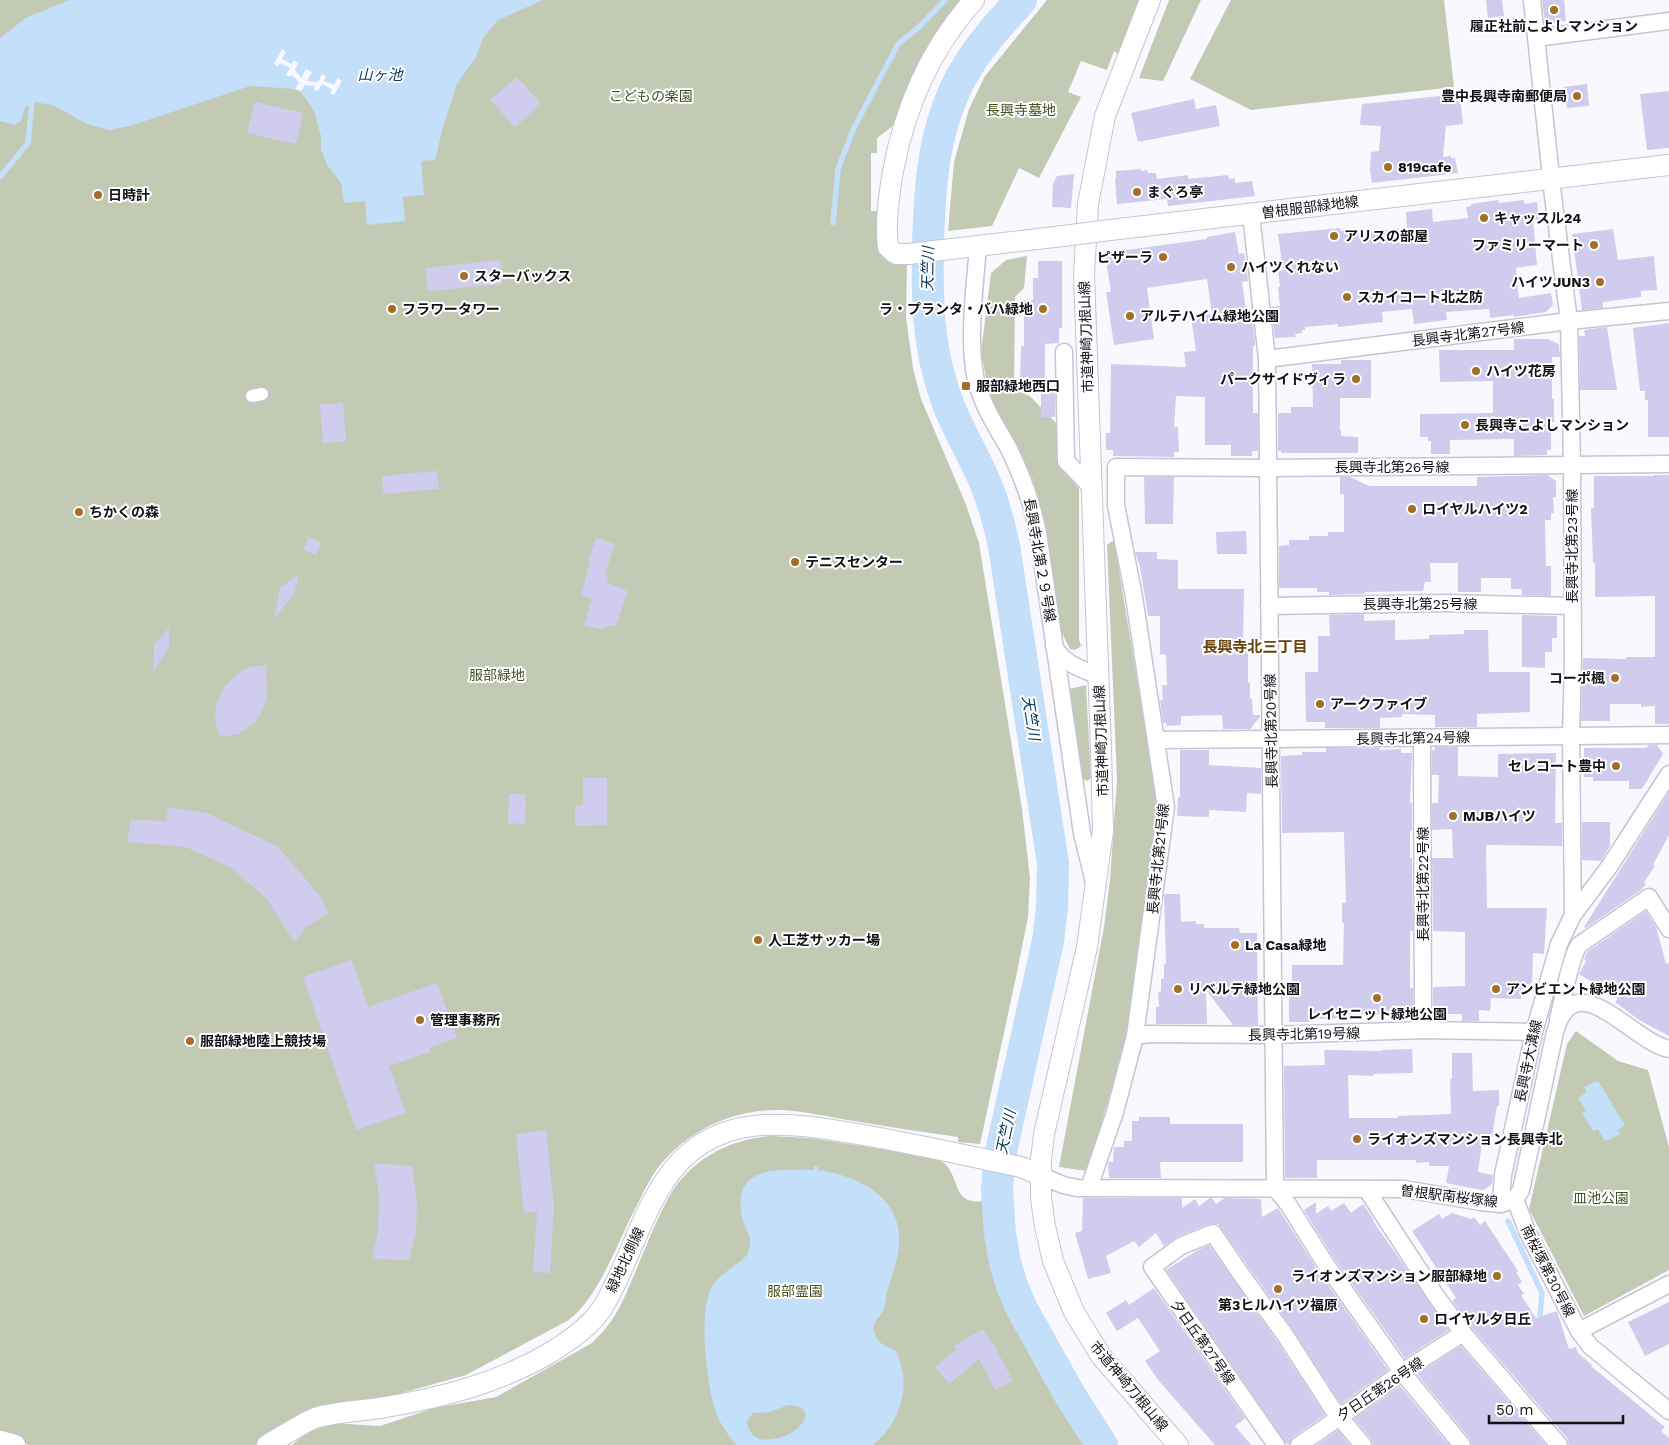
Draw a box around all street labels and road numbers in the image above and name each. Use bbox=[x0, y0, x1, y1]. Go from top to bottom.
street label: 曽根服部緑地線 bbox=[1260, 193, 1360, 221]
street label: 市道神崎刀根山線 bbox=[1076, 281, 1096, 393]
street label: 長興寺北第27号線 bbox=[1411, 319, 1525, 349]
street label: 長興寺北第26号線 bbox=[1335, 459, 1449, 475]
street label: 長興寺北第23号線 bbox=[1564, 489, 1580, 603]
street label: 長興寺北第２９号線 bbox=[1021, 497, 1059, 623]
street label: 長興寺北第25号線 bbox=[1363, 596, 1477, 612]
street label: 長興寺北第20号線 bbox=[1262, 673, 1280, 789]
street label: 市道神崎刀根山線 bbox=[1091, 685, 1111, 797]
street label: 長興寺北第24号線 bbox=[1356, 729, 1470, 747]
street label: 長興寺北第21号線 bbox=[1144, 803, 1172, 915]
street label: 長興寺北第22号線 bbox=[1415, 827, 1431, 941]
street label: 長興寺大溝線 bbox=[1511, 1018, 1545, 1104]
street label: 長興寺北第19号線 bbox=[1248, 1025, 1360, 1043]
street label: 曽根駅南桜塚線 bbox=[1399, 1182, 1499, 1210]
street label: 南桜塚第30号線 bbox=[1518, 1222, 1578, 1320]
street label: 緑地北側線 bbox=[603, 1225, 647, 1295]
street label: 夕日丘第27号線 bbox=[1168, 1297, 1238, 1387]
street label: 市道神崎刀根山線 bbox=[1087, 1338, 1171, 1434]
street label: 夕日丘第26号線 bbox=[1334, 1354, 1426, 1424]

